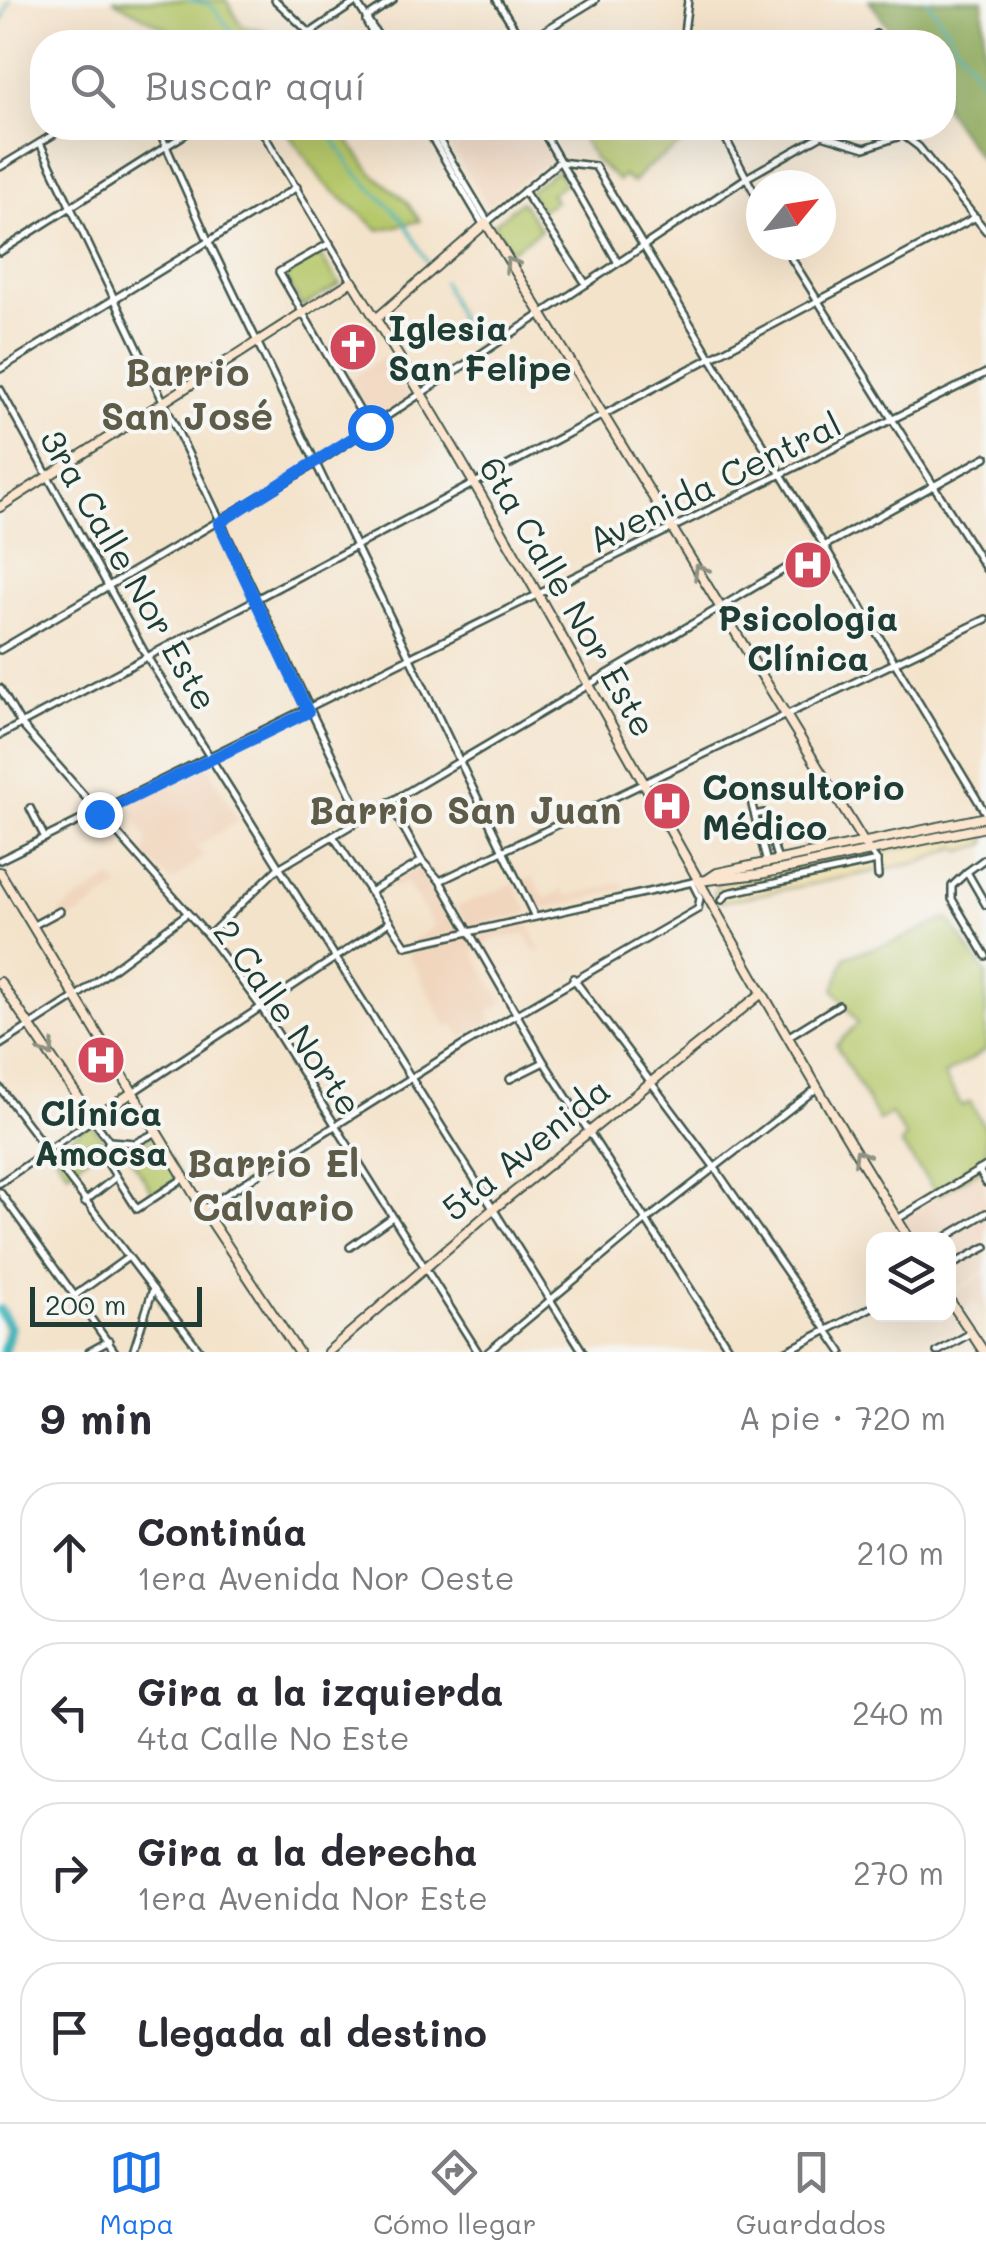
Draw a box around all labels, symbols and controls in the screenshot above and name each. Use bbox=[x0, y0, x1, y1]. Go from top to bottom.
search box bbox=[30, 30, 956, 140]
icon: search bbox=[65, 58, 120, 113]
text: Buscar aquí bbox=[145, 60, 366, 110]
north arrow bbox=[746, 170, 836, 260]
one-way arrow bbox=[505, 257, 524, 275]
place label: Iglesia San Felipe bbox=[388, 304, 572, 390]
church icon: Iglesia San Felipe bbox=[327, 321, 379, 373]
district label: Barrio San José bbox=[101, 346, 273, 440]
street label: Avenida Central bbox=[580, 400, 848, 562]
route start bbox=[348, 405, 394, 451]
street label: 3ra Calle Nor Este bbox=[31, 420, 229, 718]
street label: 6ta Calle Nor Este bbox=[470, 448, 668, 744]
hospital icon: Psicologia Clínica bbox=[782, 539, 834, 591]
one-way arrow bbox=[693, 564, 712, 582]
place label: Psicologia Clínica bbox=[718, 594, 898, 680]
place label: Consultorio Médico bbox=[702, 763, 905, 849]
hospital icon: Consultorio Médico bbox=[641, 780, 693, 832]
district label: Barrio San Juan bbox=[309, 784, 621, 834]
route end bbox=[77, 792, 123, 838]
street label: 2 Calle Norte bbox=[204, 910, 374, 1124]
hospital icon: Clínica Amocsa bbox=[75, 1034, 127, 1086]
one-way arrow bbox=[35, 1039, 54, 1057]
street label: 5ta Avenida bbox=[431, 1066, 619, 1230]
place label: Clínica Amocsa bbox=[34, 1089, 168, 1175]
district label: Barrio El Calvario bbox=[187, 1137, 359, 1231]
one-way arrow bbox=[852, 1149, 872, 1167]
map controls bbox=[866, 1232, 956, 1322]
button: layers bbox=[866, 1232, 956, 1322]
scale bar bbox=[30, 1282, 202, 1326]
text: 200 m bbox=[45, 1286, 126, 1322]
text: 9 min bbox=[40, 1390, 152, 1445]
text: A pie · 720 m bbox=[739, 1396, 946, 1438]
text: Continúa bbox=[137, 1506, 307, 1556]
icon: ahead bbox=[42, 1525, 97, 1580]
text: 210 m bbox=[856, 1531, 944, 1573]
text: 1era Avenida Nor Oeste bbox=[137, 1556, 515, 1598]
text: Gira a la izquierda bbox=[137, 1666, 503, 1716]
icon: left bbox=[42, 1685, 97, 1740]
text: 240 m bbox=[852, 1691, 944, 1733]
text: 4ta Calle No Este bbox=[137, 1716, 410, 1758]
text: Gira a la derecha bbox=[137, 1826, 477, 1876]
icon: right bbox=[42, 1845, 97, 1900]
text: 270 m bbox=[853, 1851, 944, 1893]
text: 1era Avenida Nor Este bbox=[137, 1876, 488, 1918]
icon: arrive bbox=[42, 2005, 97, 2060]
text: Llegada al destino bbox=[137, 2007, 487, 2057]
tab: Mapa bbox=[100, 2145, 174, 2241]
tab: Cómo llegar bbox=[373, 2145, 537, 2241]
tab: Guardados bbox=[736, 2145, 886, 2241]

